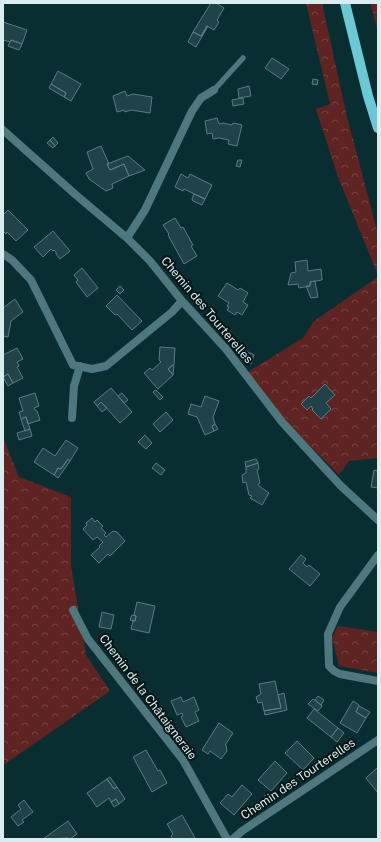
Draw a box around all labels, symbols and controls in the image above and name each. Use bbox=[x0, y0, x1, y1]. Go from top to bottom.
street label: Chemin des Tourterelles bbox=[158, 254, 256, 366]
street label: Chemin de la Châtaigneraie bbox=[96, 632, 200, 762]
street label: Chemin des Tourterelles bbox=[238, 735, 358, 823]

